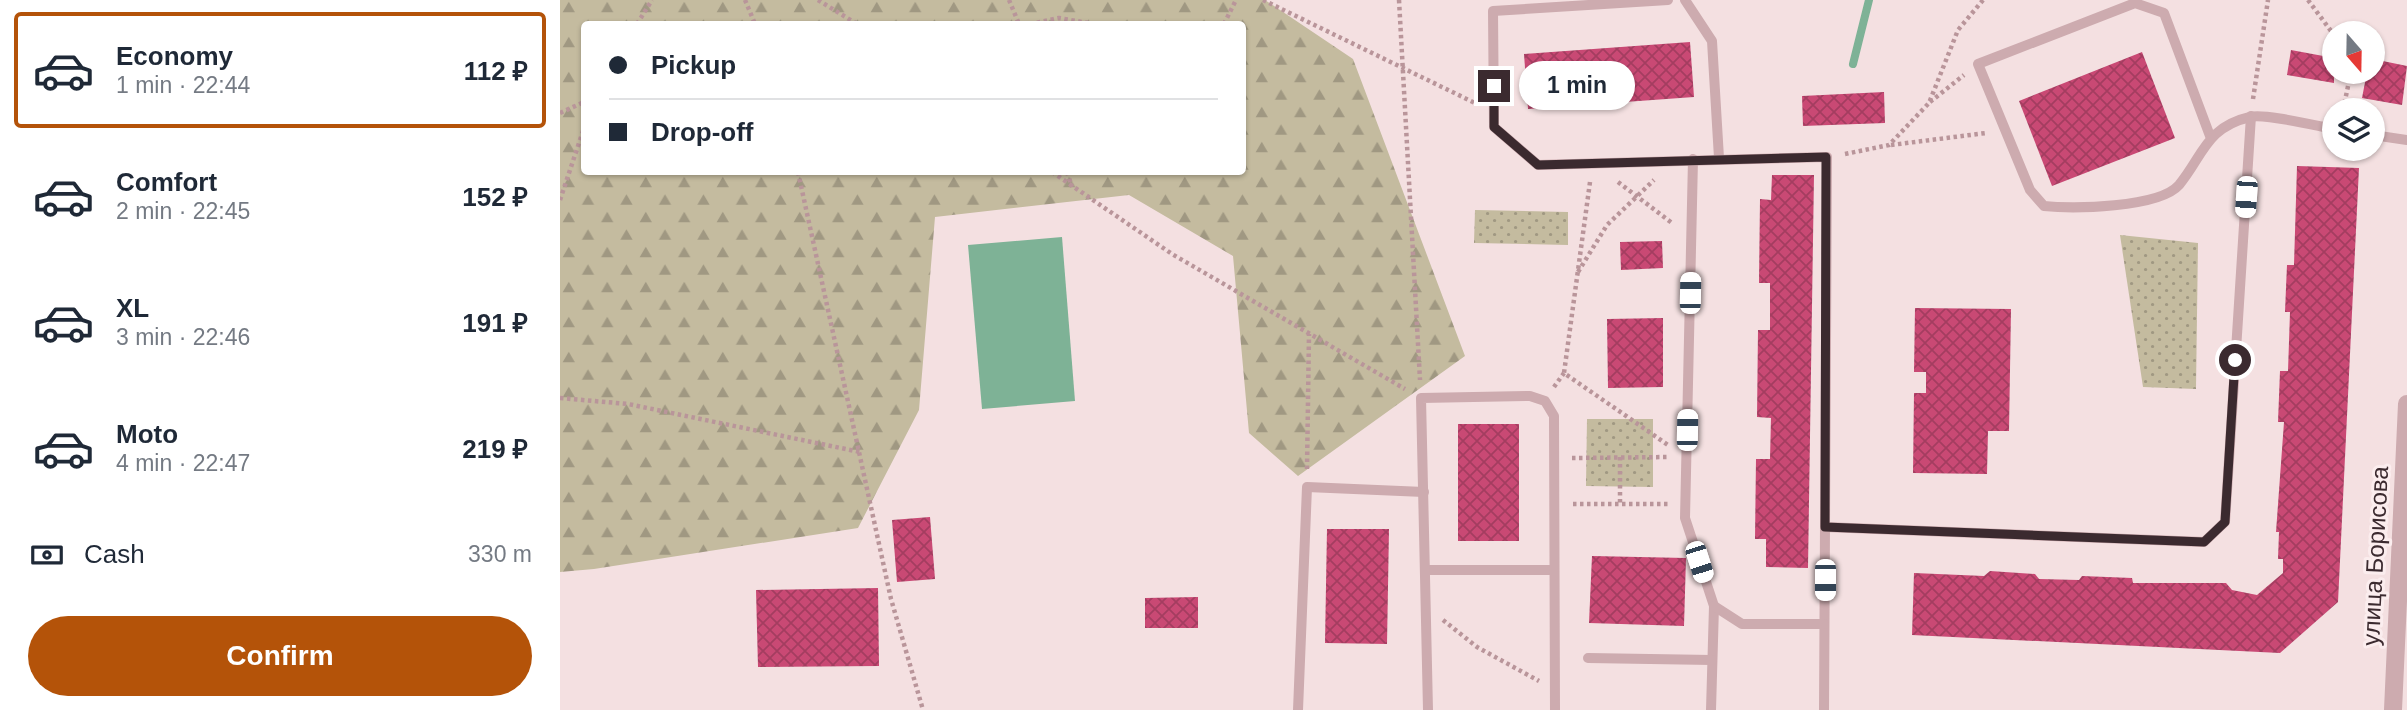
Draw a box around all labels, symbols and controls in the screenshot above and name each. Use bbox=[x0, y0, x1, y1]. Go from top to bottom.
north arrow bbox=[2322, 21, 2385, 84]
map controls bbox=[2322, 21, 2385, 161]
icon: car bbox=[32, 39, 95, 102]
text: Economy bbox=[116, 41, 233, 71]
text: Pickup bbox=[651, 50, 736, 80]
text: 112 ₽ bbox=[464, 56, 528, 86]
callout: 1 min bbox=[1518, 62, 1634, 110]
route end bbox=[1478, 70, 1510, 102]
text: 1 min · 22:44 bbox=[116, 72, 250, 98]
text: 1 min bbox=[1547, 72, 1607, 98]
button: layers bbox=[2322, 98, 2385, 161]
text: Drop-off bbox=[651, 117, 754, 147]
icon: car bbox=[32, 165, 95, 228]
text: Comfort bbox=[116, 167, 217, 197]
car bbox=[2235, 175, 2258, 219]
text: 152 ₽ bbox=[462, 182, 528, 212]
text: 2 min · 22:45 bbox=[116, 198, 250, 224]
car bbox=[1680, 272, 1701, 314]
icon: car bbox=[32, 291, 95, 354]
text: XL bbox=[116, 293, 149, 323]
text: 191 ₽ bbox=[462, 308, 528, 338]
text: 3 min · 22:46 bbox=[116, 324, 250, 350]
route start bbox=[2219, 344, 2251, 376]
car bbox=[1677, 409, 1698, 451]
icon: car bbox=[32, 417, 95, 480]
text: Moto bbox=[116, 419, 178, 449]
text: 219 ₽ bbox=[462, 434, 528, 464]
text: 4 min · 22:47 bbox=[116, 450, 250, 476]
street label: улица Борисова bbox=[2357, 465, 2393, 647]
icon: cash bbox=[28, 536, 66, 574]
text: Cash bbox=[84, 539, 145, 569]
car bbox=[1683, 539, 1716, 585]
text: 330 m bbox=[468, 541, 532, 567]
car bbox=[1815, 559, 1836, 601]
button: Confirm bbox=[28, 616, 532, 696]

